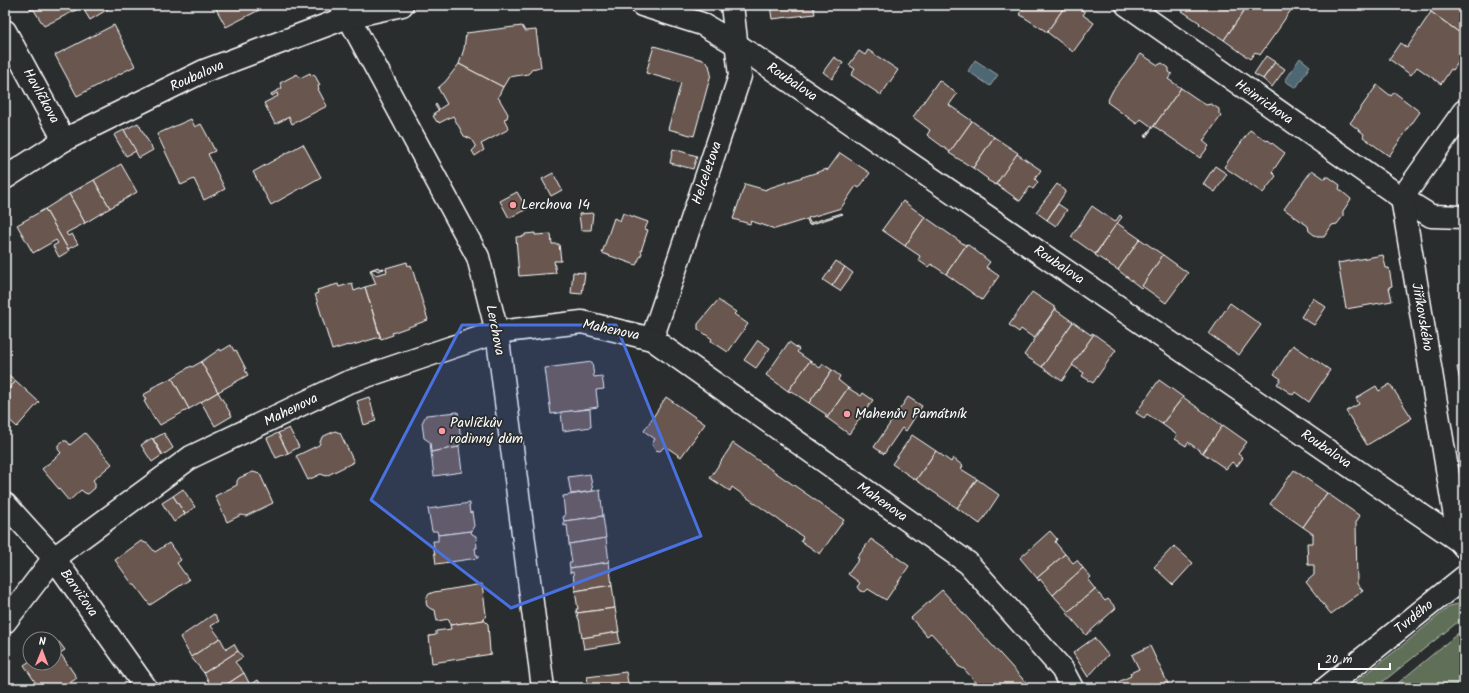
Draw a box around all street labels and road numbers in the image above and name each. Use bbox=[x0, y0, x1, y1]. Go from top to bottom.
street label: Roubalova bbox=[166, 54, 228, 98]
street label: Roubalova bbox=[762, 57, 822, 107]
street label: Havlíčkova bbox=[17, 64, 65, 128]
street label: Heinrichova bbox=[1230, 74, 1298, 130]
street label: Helceletova bbox=[686, 138, 728, 208]
street label: Roubalova bbox=[1029, 240, 1089, 290]
street label: Jiříkovského bbox=[1405, 281, 1439, 353]
street label: Lerchova bbox=[479, 303, 511, 357]
street label: Mahenova bbox=[580, 313, 642, 347]
street label: Mahenova bbox=[260, 387, 322, 433]
street label: Roubalova bbox=[1296, 424, 1356, 474]
street label: Mahenova bbox=[852, 476, 912, 528]
street label: Barvičova bbox=[54, 564, 104, 622]
street label: Tvrdého bbox=[1390, 594, 1438, 640]

